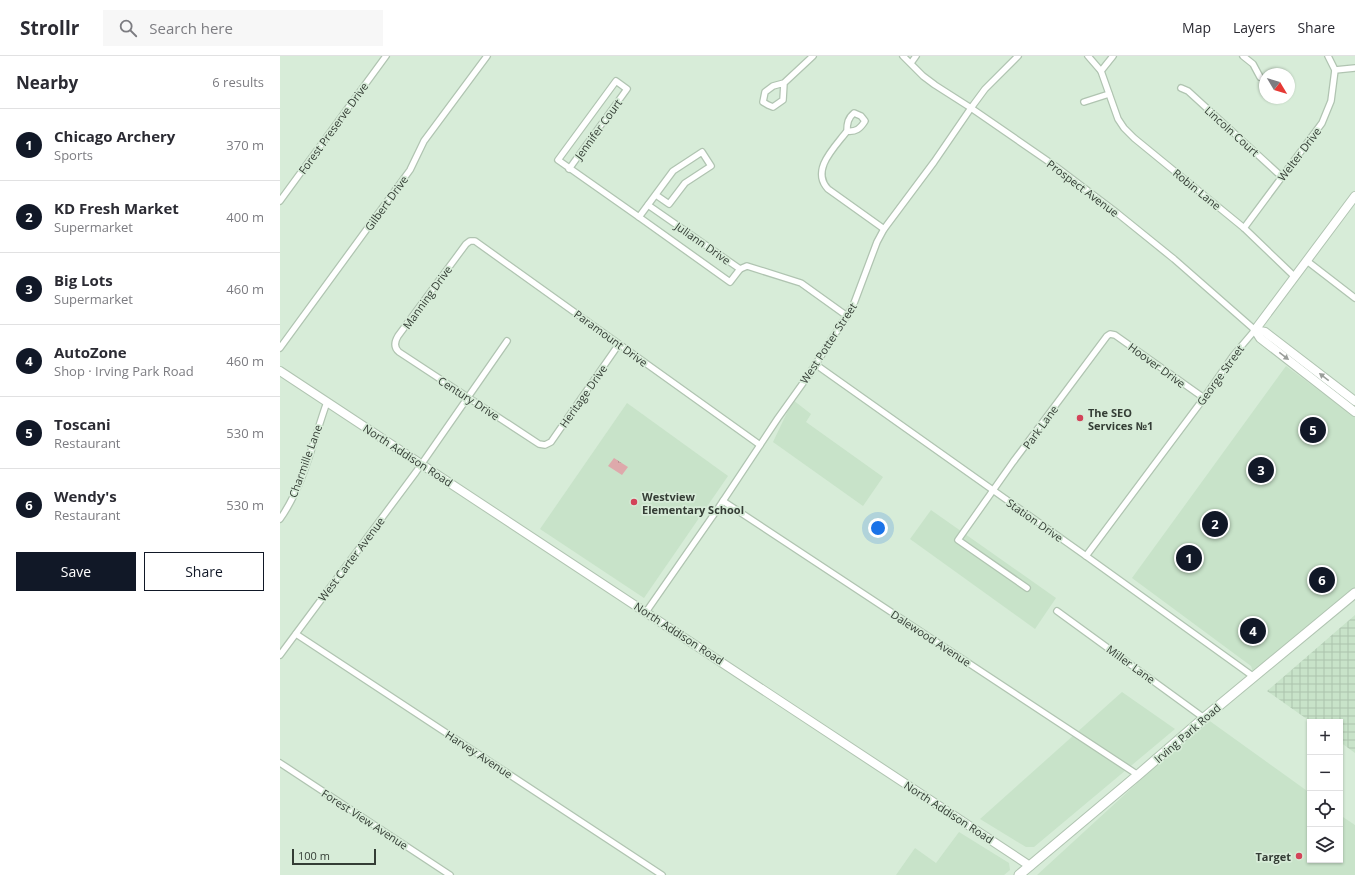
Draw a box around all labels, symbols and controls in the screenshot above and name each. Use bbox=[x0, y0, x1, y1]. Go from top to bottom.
search box bbox=[103, 10, 383, 46]
text: Strollr bbox=[20, 15, 79, 41]
icon: search bbox=[117, 17, 139, 39]
text: Search here bbox=[149, 18, 233, 38]
text: Map bbox=[1182, 18, 1211, 37]
text: Layers bbox=[1233, 18, 1275, 37]
text: Share bbox=[1297, 18, 1335, 37]
north arrow bbox=[1259, 68, 1295, 104]
text: Nearby bbox=[16, 71, 78, 94]
text: 6 results bbox=[212, 73, 264, 91]
street label: Forest Preserve Drive bbox=[295, 79, 371, 177]
street label: Jennifer Court bbox=[570, 96, 625, 163]
street label: Lincoln Court bbox=[1202, 103, 1262, 159]
street label: Welter Drive bbox=[1274, 124, 1324, 184]
text: Chicago Archery bbox=[54, 126, 175, 146]
text: 1 bbox=[25, 136, 33, 154]
text: 370 m bbox=[226, 136, 264, 154]
text: Sports bbox=[54, 146, 93, 164]
street label: Prospect Avenue bbox=[1044, 156, 1122, 220]
street label: Robin Lane bbox=[1170, 165, 1224, 213]
street label: Gilbert Drive bbox=[361, 172, 411, 234]
text: KD Fresh Market bbox=[54, 198, 179, 218]
text: 2 bbox=[25, 208, 33, 226]
text: 400 m bbox=[226, 208, 264, 226]
text: Supermarket bbox=[54, 218, 133, 236]
street label: Juliann Drive bbox=[671, 218, 734, 268]
street label: Manning Drive bbox=[399, 262, 455, 332]
text: Big Lots bbox=[54, 270, 113, 290]
text: 3 bbox=[25, 280, 33, 298]
text: 460 m bbox=[226, 280, 264, 298]
text: Supermarket bbox=[54, 290, 133, 308]
street label: West Potter Street bbox=[796, 300, 860, 386]
street label: Paramount Drive bbox=[571, 306, 651, 370]
street label: Hoover Drive bbox=[1125, 339, 1189, 391]
text: AutoZone bbox=[54, 342, 127, 362]
street label: George Street bbox=[1193, 342, 1247, 408]
text: 4 bbox=[25, 352, 33, 370]
text: 460 m bbox=[226, 352, 264, 370]
one-way arrow bbox=[1278, 352, 1289, 360]
text: Shop · Irving Park Road bbox=[54, 362, 194, 380]
street label: Heritage Drive bbox=[556, 362, 610, 430]
street label: Century Drive bbox=[435, 373, 503, 423]
one-way arrow bbox=[1319, 373, 1330, 382]
street label: Park Lane bbox=[1019, 402, 1061, 452]
place label: The SEO Services №1 bbox=[1088, 405, 1153, 433]
marker: The SEO Services №1 bbox=[1075, 413, 1085, 423]
text: Toscani bbox=[54, 414, 111, 434]
pin: 5 bbox=[1300, 415, 1326, 445]
street label: North Addison Road bbox=[360, 420, 456, 490]
street label: Charmille Lane bbox=[285, 422, 325, 500]
text: 5 bbox=[25, 424, 33, 442]
text: 530 m bbox=[226, 424, 264, 442]
text: Restaurant bbox=[54, 434, 121, 452]
pin: 3 bbox=[1248, 455, 1274, 485]
text: Wendy's bbox=[54, 486, 117, 506]
place label: Westview Elementary School bbox=[642, 489, 744, 517]
street label: Station Drive bbox=[1004, 495, 1066, 545]
text: 6 bbox=[25, 496, 33, 514]
text: 530 m bbox=[226, 496, 264, 514]
marker: Westview Elementary School bbox=[629, 497, 639, 507]
text: Restaurant bbox=[54, 506, 121, 524]
pin: 2 bbox=[1202, 509, 1228, 539]
street label: West Carter Avenue bbox=[314, 514, 388, 604]
your location bbox=[868, 518, 888, 538]
pin: 1 bbox=[1176, 543, 1202, 573]
button: Save bbox=[16, 552, 136, 591]
button: Share bbox=[144, 552, 264, 591]
pin: 6 bbox=[1309, 565, 1335, 595]
street label: North Addison Road bbox=[631, 598, 727, 668]
street label: Dalewood Avenue bbox=[888, 606, 974, 670]
pin: 4 bbox=[1240, 616, 1266, 646]
street label: Miller Lane bbox=[1104, 641, 1158, 687]
street label: Irving Park Road bbox=[1151, 700, 1223, 766]
map controls bbox=[1307, 719, 1343, 863]
button: + bbox=[1307, 719, 1343, 755]
street label: Harvey Avenue bbox=[443, 727, 515, 781]
button: − bbox=[1307, 755, 1343, 791]
street label: North Addison Road bbox=[901, 777, 997, 847]
street label: Forest View Avenue bbox=[319, 785, 411, 853]
button: locate bbox=[1307, 791, 1343, 827]
button: layers bbox=[1307, 827, 1343, 863]
scale bar bbox=[292, 847, 376, 866]
text: 100 m bbox=[298, 848, 330, 863]
place label: Target bbox=[1256, 849, 1291, 864]
marker: Target bbox=[1294, 851, 1304, 861]

